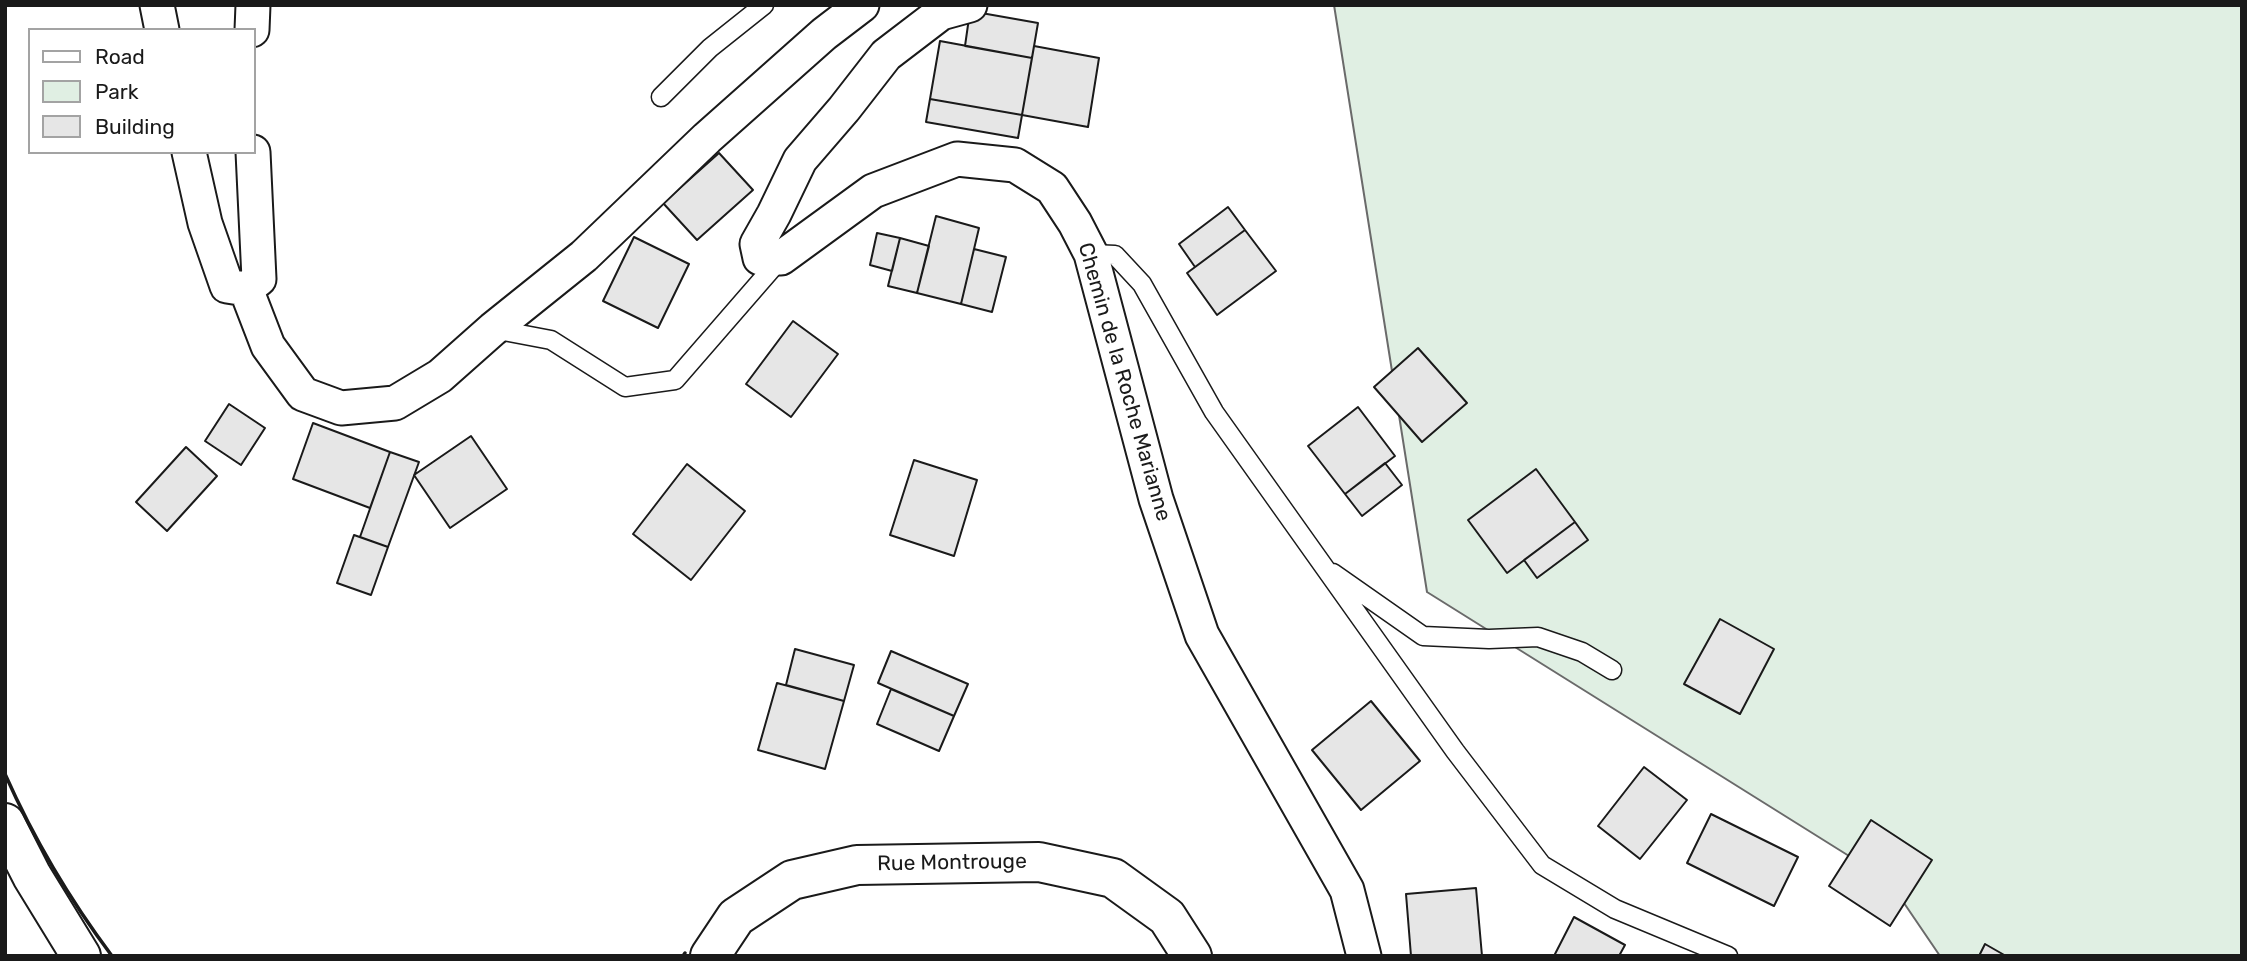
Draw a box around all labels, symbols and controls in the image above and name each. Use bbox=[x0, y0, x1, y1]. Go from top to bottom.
legend bbox=[28, 28, 256, 154]
text: Road bbox=[95, 44, 145, 69]
text: Park bbox=[95, 79, 139, 104]
text: Building bbox=[95, 114, 175, 139]
street label: Chemin de la Roche Marianne bbox=[1072, 240, 1176, 524]
street label: Rue Montrouge bbox=[877, 849, 1027, 877]

